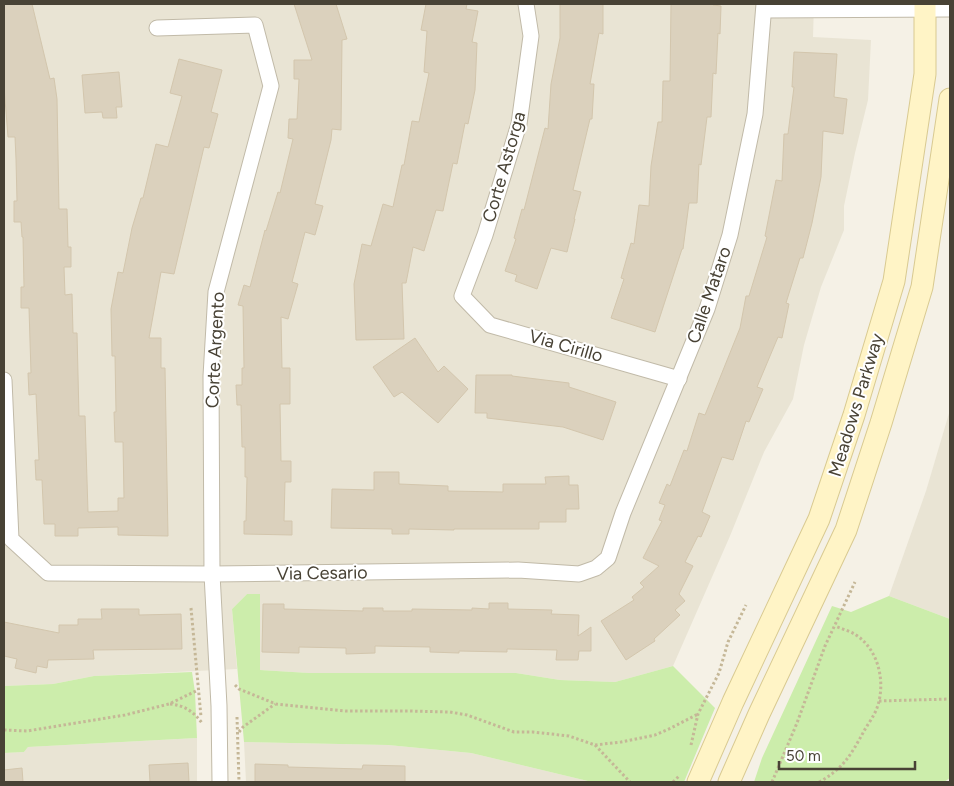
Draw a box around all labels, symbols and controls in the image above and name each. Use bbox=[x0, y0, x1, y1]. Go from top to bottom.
street label: Corte Astorga bbox=[478, 109, 530, 225]
street label: Calle Mataro bbox=[682, 244, 736, 346]
street label: Corte Argento bbox=[201, 291, 229, 409]
street label: Via Cirillo bbox=[526, 325, 606, 367]
street label: Meadows Parkway bbox=[824, 330, 888, 479]
street label: Via Cesario bbox=[276, 561, 368, 585]
scale bar bbox=[779, 738, 915, 770]
text: 50 m bbox=[786, 747, 821, 765]

